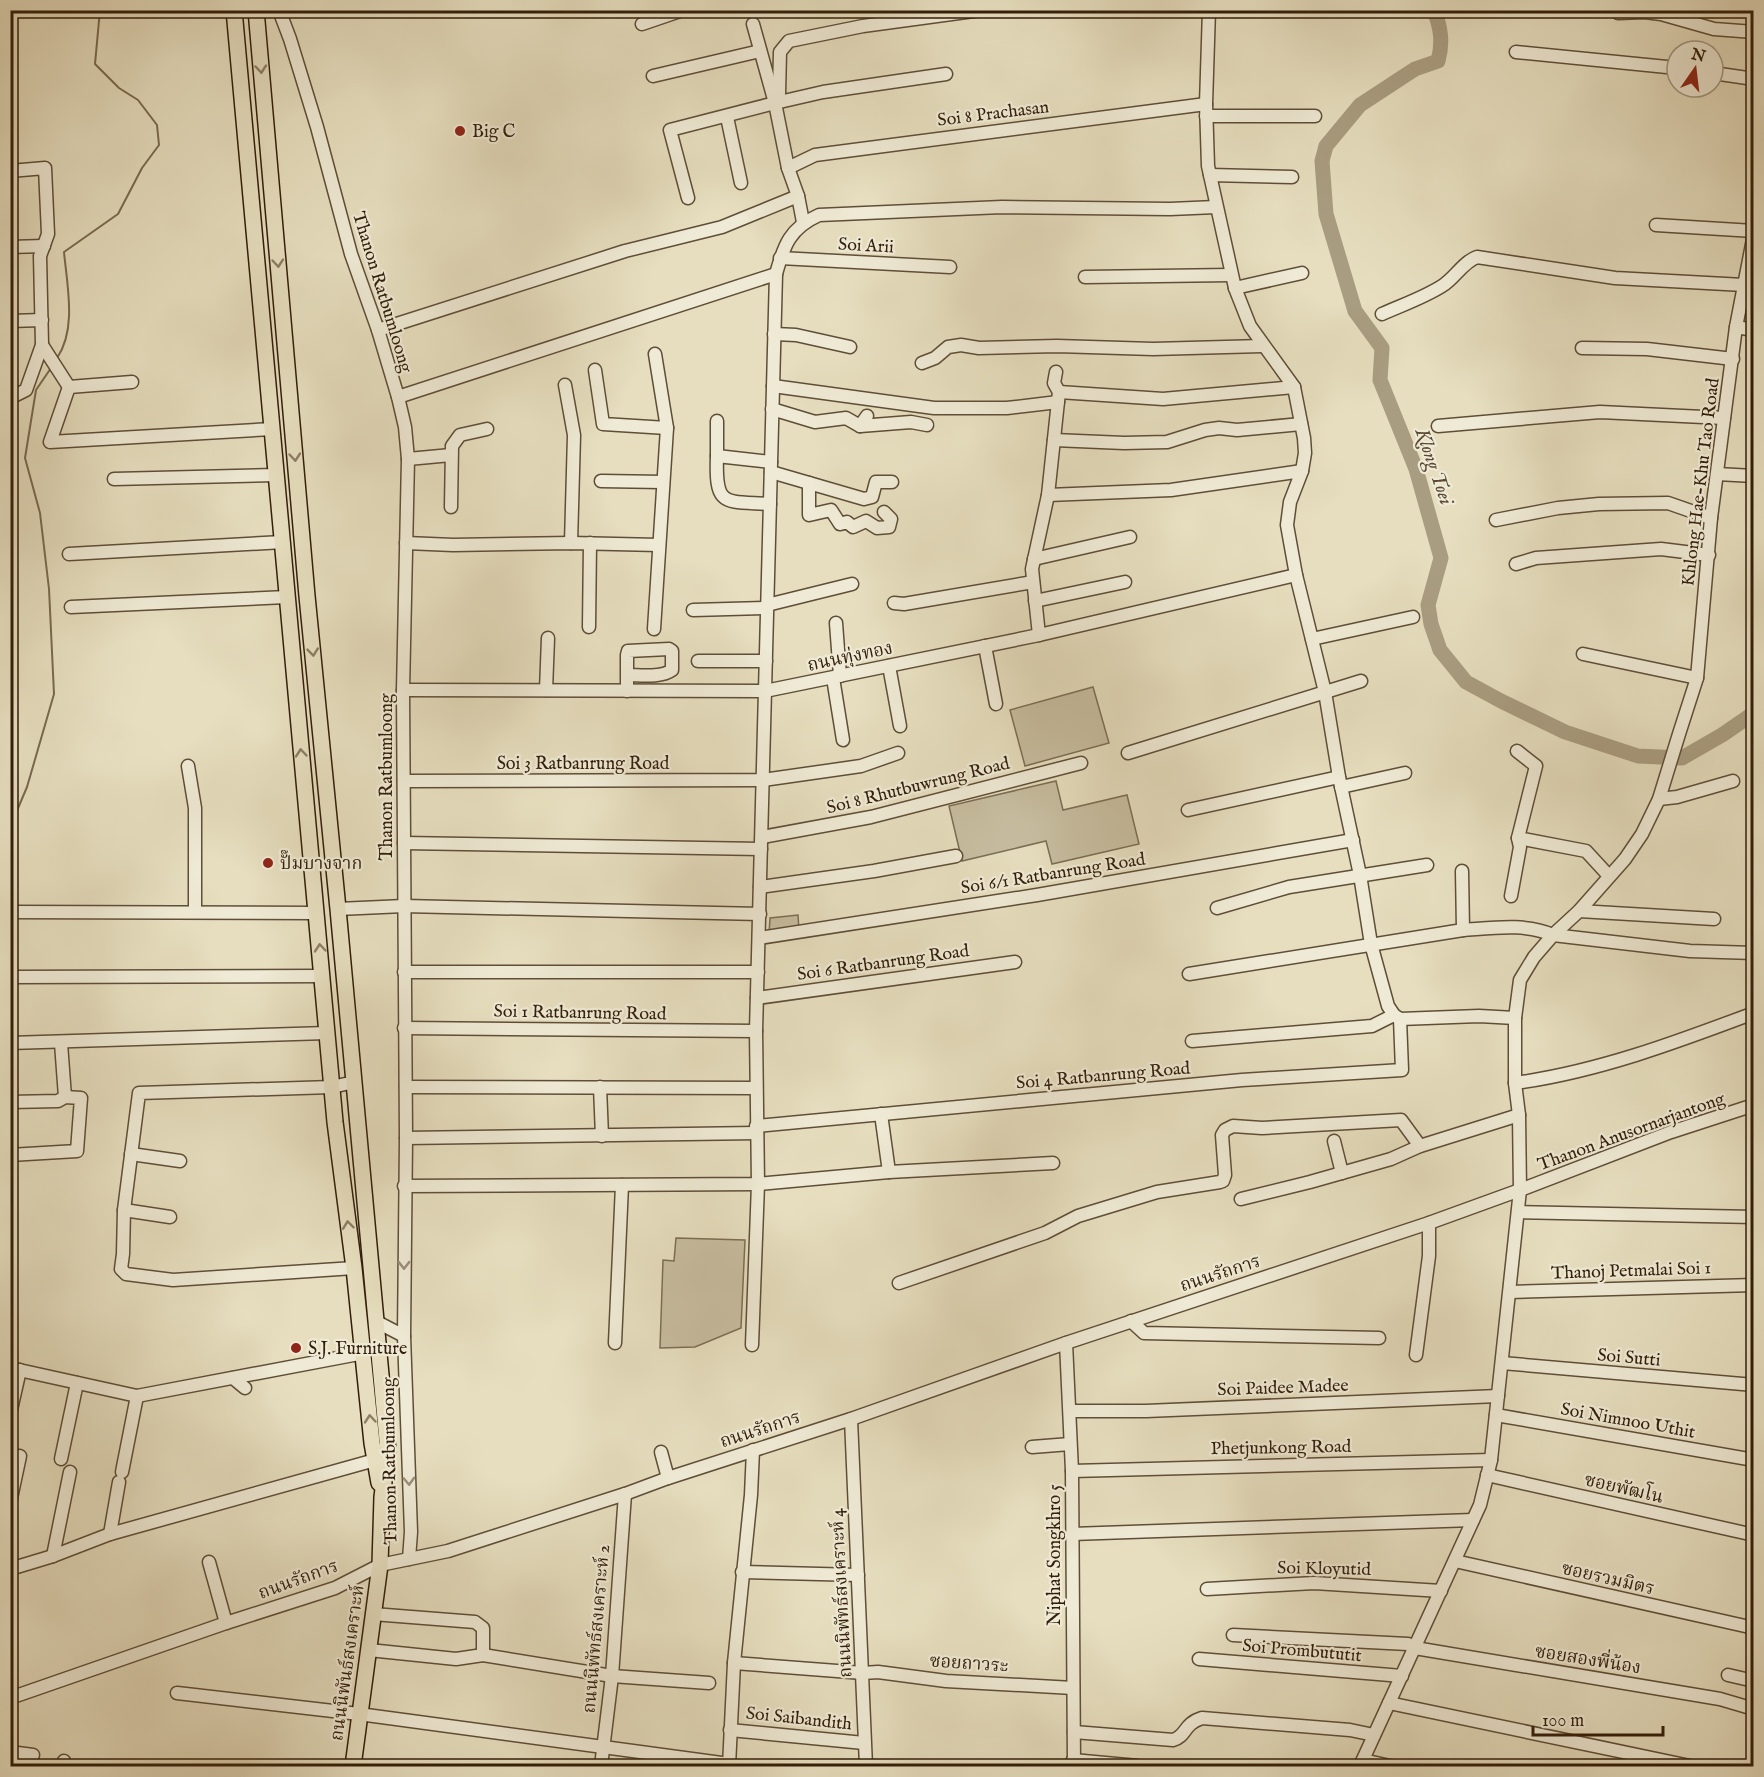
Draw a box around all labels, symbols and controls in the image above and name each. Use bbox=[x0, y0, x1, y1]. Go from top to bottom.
north arrow bbox=[1665, 39, 1725, 99]
text: N bbox=[1688, 45, 1707, 68]
one-way arrow bbox=[255, 64, 268, 73]
street label: Soi 8 Prachasan bbox=[936, 96, 1051, 133]
place label: Big C bbox=[472, 121, 515, 144]
marker: Big C bbox=[453, 124, 467, 138]
street label: Thanon Ratbumloong bbox=[346, 209, 417, 376]
street label: Soi Arii bbox=[837, 234, 895, 259]
one-way arrow bbox=[271, 259, 284, 268]
street label: Khlong Hae-Khu Tao Road bbox=[1677, 376, 1726, 588]
water label: Klong Toei bbox=[1408, 424, 1459, 510]
one-way arrow bbox=[288, 453, 301, 462]
street label: ถนนทุ่งทอง bbox=[806, 637, 895, 678]
one-way arrow bbox=[306, 647, 319, 656]
street label: Thanon Ratbumloong bbox=[376, 693, 399, 861]
one-way arrow bbox=[295, 749, 308, 758]
street label: Soi 8 Rhutbuwrung Road bbox=[824, 752, 1013, 820]
street label: Soi 3 Ratbanrung Road bbox=[497, 753, 670, 776]
street label: Soi 6/1 Ratbanrung Road bbox=[959, 848, 1147, 900]
place label: ปั๊มบางจาก bbox=[280, 849, 362, 876]
marker: ปั๊มบางจาก bbox=[261, 856, 275, 870]
street label: Soi 6 Ratbanrung Road bbox=[796, 940, 971, 987]
one-way arrow bbox=[314, 943, 327, 952]
street label: Soi 1 Ratbanrung Road bbox=[493, 1000, 667, 1027]
street label: Soi 4 Ratbanrung Road bbox=[1015, 1057, 1192, 1096]
street label: Thanon Anusornarjantong bbox=[1535, 1088, 1728, 1177]
one-way arrow bbox=[343, 1220, 355, 1230]
street label: ถนนรัถการ bbox=[1177, 1251, 1264, 1298]
street label: Thanoj Petmalai Soi 1 bbox=[1551, 1257, 1711, 1286]
one-way arrow bbox=[398, 1261, 410, 1270]
place label: S.J. Furniture bbox=[308, 1338, 407, 1361]
marker: S.J. Furniture bbox=[289, 1341, 303, 1355]
street label: Soi Sutti bbox=[1596, 1344, 1662, 1373]
street label: Soi Paidee Madee bbox=[1217, 1375, 1349, 1402]
street label: Thanon Ratbumloong bbox=[378, 1377, 403, 1545]
street label: Soi Nimnoo Uthit bbox=[1559, 1398, 1697, 1445]
street label: ถนนรัถการ bbox=[717, 1407, 804, 1454]
one-way arrow bbox=[364, 1414, 377, 1423]
street label: Phetjunkong Road bbox=[1211, 1436, 1352, 1461]
street label: ซอยพัฒโน bbox=[1582, 1466, 1666, 1510]
one-way arrow bbox=[402, 1477, 415, 1486]
street label: Niphat Songkhro 5 bbox=[1044, 1484, 1067, 1626]
street label: ถนนนิพัทธ์สงเคราะห์ 4 bbox=[826, 1507, 858, 1678]
street label: ถนนนิพัทธ์สงเคราะห์ 2 bbox=[578, 1544, 616, 1714]
street label: ถนนรัถการ bbox=[255, 1555, 342, 1605]
street label: Soi Kloyutid bbox=[1277, 1557, 1371, 1582]
street label: ซอยรวมมิตร bbox=[1559, 1558, 1656, 1601]
street label: ถนนนิพันธ์สงเคราะห์ bbox=[325, 1584, 371, 1743]
street label: Soi Prombututit bbox=[1241, 1635, 1362, 1668]
street label: ซอยสองพี่น้อง bbox=[1533, 1637, 1643, 1680]
street label: ซอยถาวระ bbox=[929, 1650, 1009, 1679]
scale bar bbox=[1533, 1699, 1664, 1737]
street label: Soi Saibandith bbox=[745, 1702, 853, 1737]
text: 100 m bbox=[1542, 1710, 1584, 1733]

